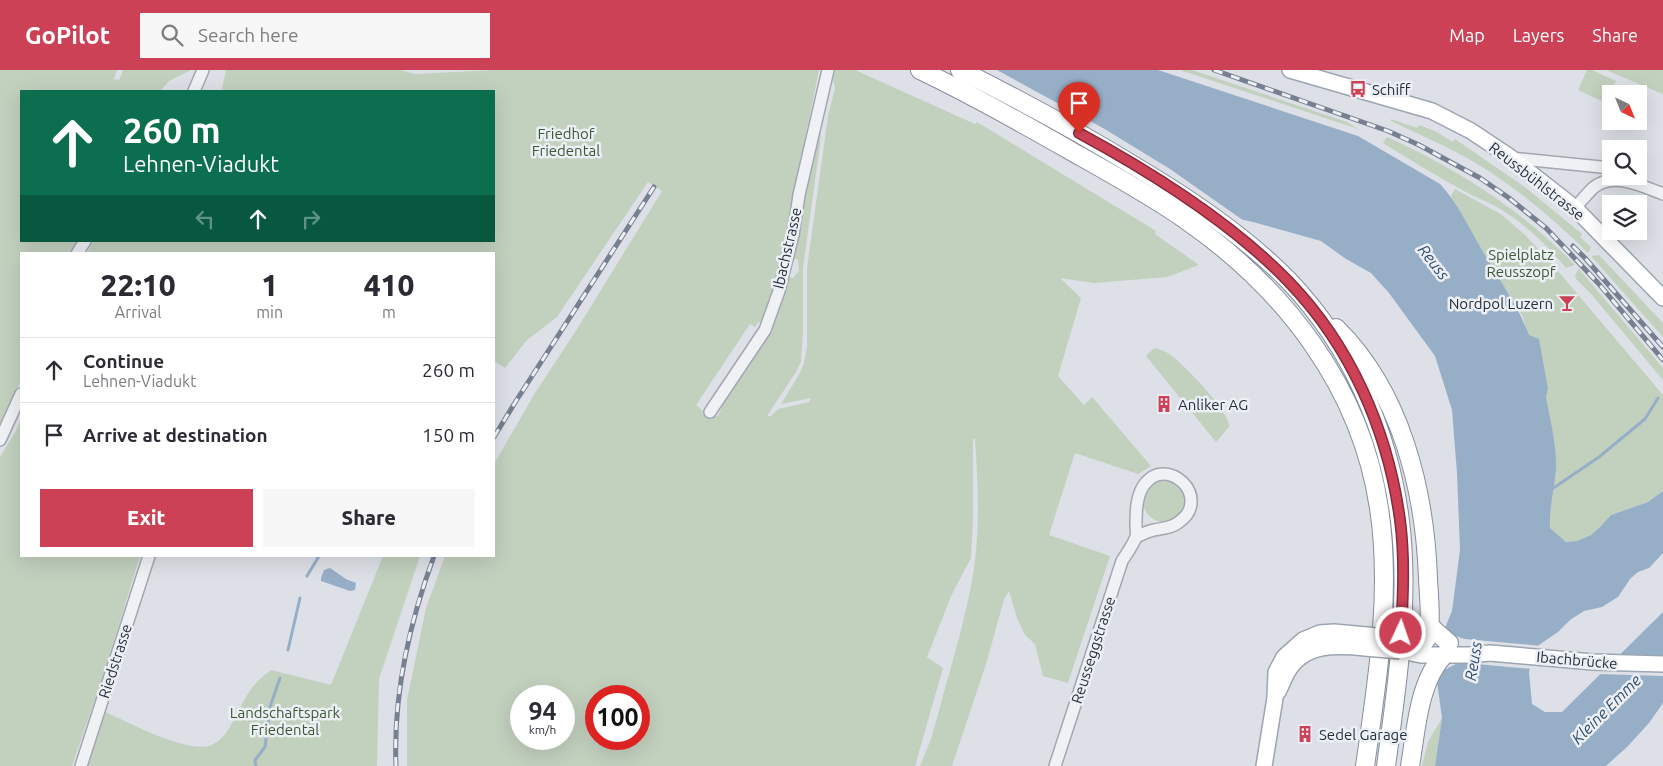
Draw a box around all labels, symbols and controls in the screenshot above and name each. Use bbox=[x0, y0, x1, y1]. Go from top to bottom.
search box bbox=[140, 13, 490, 58]
icon: search bbox=[158, 21, 186, 49]
text: GoPilot bbox=[25, 22, 110, 49]
text: Search here bbox=[198, 24, 298, 46]
text: Map bbox=[1449, 25, 1485, 45]
text: Layers bbox=[1513, 25, 1564, 45]
text: Share bbox=[1592, 25, 1638, 45]
bus stop icon: Schiff bbox=[1348, 79, 1368, 99]
place label: Schiff bbox=[1372, 81, 1411, 98]
pin bbox=[1058, 82, 1100, 133]
north arrow bbox=[1602, 85, 1648, 130]
map controls bbox=[1602, 85, 1647, 240]
icon: arrive bbox=[1065, 89, 1093, 117]
icon: ahead bbox=[40, 110, 105, 175]
text: 260 m bbox=[123, 110, 221, 150]
park label: Friedhof Friedental bbox=[532, 125, 600, 159]
street label: Reussbühlstrasse bbox=[1486, 139, 1588, 223]
button: search bbox=[1602, 140, 1647, 185]
text: Lehnen-Viadukt bbox=[123, 151, 279, 176]
button: layers bbox=[1602, 195, 1647, 240]
icon: left bbox=[191, 205, 219, 233]
icon: ahead bbox=[244, 205, 272, 233]
icon: right bbox=[297, 205, 325, 233]
street label: Ibachstrasse bbox=[769, 206, 805, 290]
water label: Reuss bbox=[1415, 241, 1453, 283]
park label: Spielplatz Reusszopf bbox=[1486, 246, 1556, 280]
text: 22:10 bbox=[101, 268, 176, 302]
text: 1 bbox=[261, 268, 278, 302]
text: 410 bbox=[364, 268, 414, 302]
bar icon: Nordpol Luzern bbox=[1557, 293, 1577, 313]
place label: Nordpol Luzern bbox=[1449, 295, 1553, 312]
text: Arrival bbox=[115, 303, 161, 321]
text: min bbox=[256, 303, 283, 321]
text: m bbox=[382, 303, 396, 321]
text: Continue bbox=[83, 350, 164, 372]
icon: ahead bbox=[40, 356, 68, 384]
text: 260 m bbox=[422, 359, 475, 381]
text: Lehnen-Viadukt bbox=[83, 372, 196, 390]
building icon: Anliker AG bbox=[1154, 394, 1174, 414]
place label: Anliker AG bbox=[1178, 396, 1248, 413]
icon: arrive bbox=[40, 421, 68, 449]
text: Arrive at destination bbox=[83, 424, 268, 446]
text: 150 m bbox=[422, 424, 475, 446]
button: Exit bbox=[40, 489, 253, 547]
button: Share bbox=[263, 489, 475, 547]
street label: Reusseggstrasse bbox=[1068, 594, 1118, 706]
position arrow bbox=[1374, 606, 1426, 658]
street label: Riedstrasse bbox=[95, 622, 135, 700]
water label: Reuss bbox=[1461, 640, 1485, 682]
street label: Ibachbrücke bbox=[1536, 648, 1618, 672]
water label: Kleine Emme bbox=[1568, 671, 1644, 747]
speed limit sign: 100 bbox=[585, 685, 650, 750]
text: 94 bbox=[528, 697, 557, 725]
park label: Landschaftspark Friedental bbox=[230, 704, 341, 738]
text: km/h bbox=[529, 723, 556, 736]
building icon: Sedel Garage bbox=[1295, 724, 1315, 744]
place label: Sedel Garage bbox=[1319, 726, 1408, 743]

